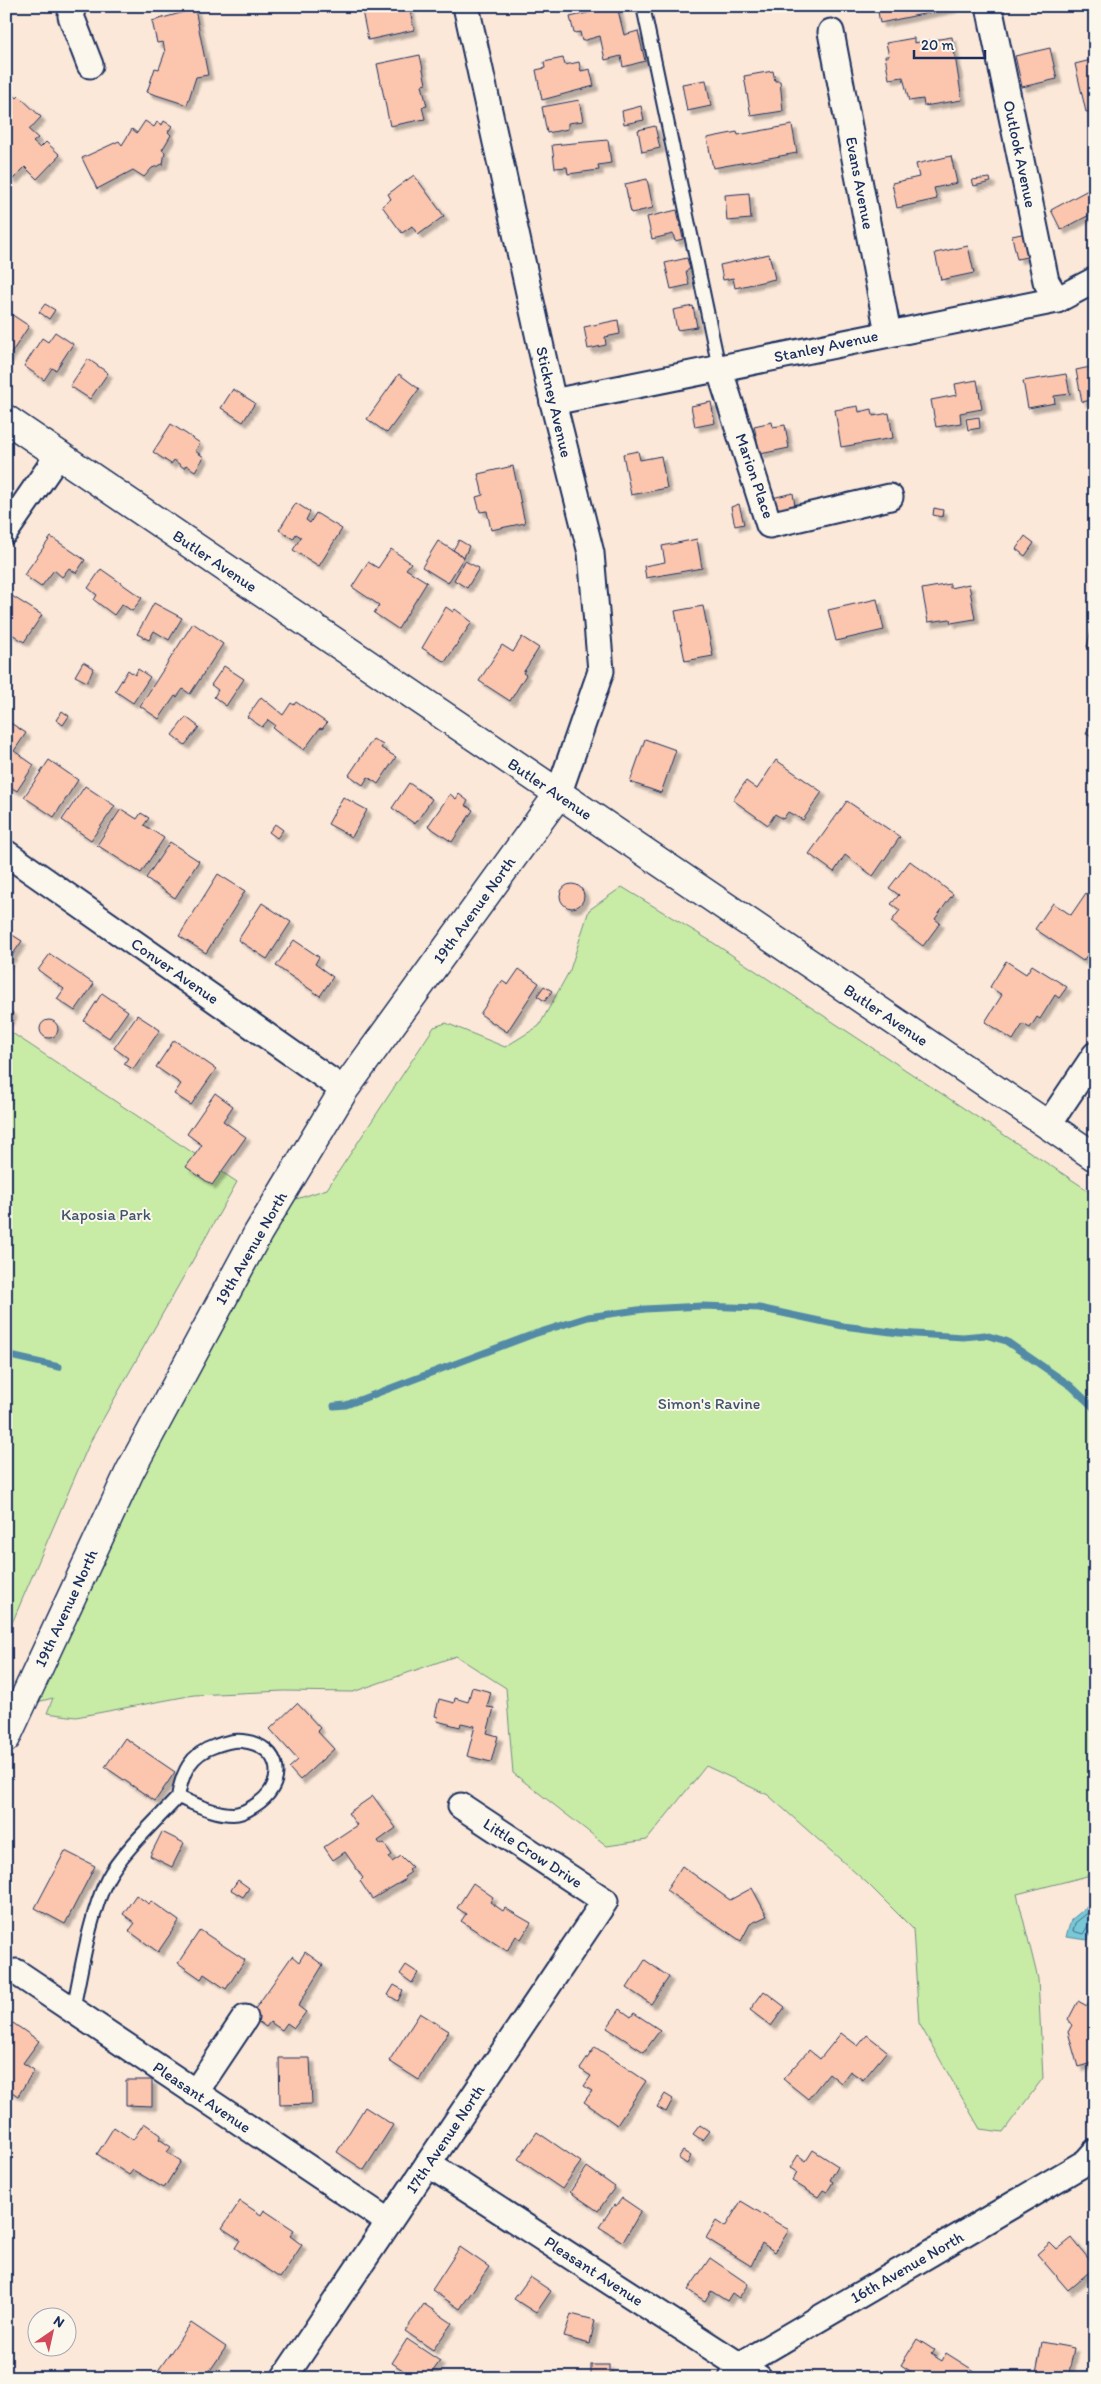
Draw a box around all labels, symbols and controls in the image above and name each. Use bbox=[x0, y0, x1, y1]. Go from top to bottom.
scale bar bbox=[914, 28, 985, 60]
text: 20 m bbox=[921, 36, 955, 54]
street label: Outlook Avenue bbox=[999, 99, 1041, 210]
street label: Evans Avenue bbox=[842, 135, 878, 231]
street label: Stanley Avenue bbox=[772, 326, 880, 366]
street label: Stickney Avenue bbox=[532, 345, 576, 459]
street label: Marion Place bbox=[732, 431, 778, 521]
street label: Butler Avenue bbox=[169, 526, 261, 596]
street label: Butler Avenue bbox=[504, 754, 596, 824]
street label: 19th Avenue North bbox=[429, 852, 519, 967]
street label: Conver Avenue bbox=[128, 934, 222, 1008]
street label: Butler Avenue bbox=[840, 980, 932, 1050]
street label: 19th Avenue North bbox=[211, 1188, 291, 1308]
park label: Kaposia Park bbox=[61, 1205, 152, 1224]
park label: Simon's Ravine bbox=[658, 1394, 760, 1413]
street label: 19th Avenue North bbox=[30, 1546, 102, 1670]
street label: Little Crow Drive bbox=[480, 1814, 586, 1892]
street label: Pleasant Avenue bbox=[149, 2057, 255, 2137]
street label: 17th Avenue North bbox=[402, 2081, 489, 2197]
street label: 16th Avenue North bbox=[847, 2227, 967, 2307]
street label: Pleasant Avenue bbox=[541, 2232, 647, 2310]
north arrow bbox=[28, 2306, 78, 2356]
text: N bbox=[50, 2312, 68, 2331]

